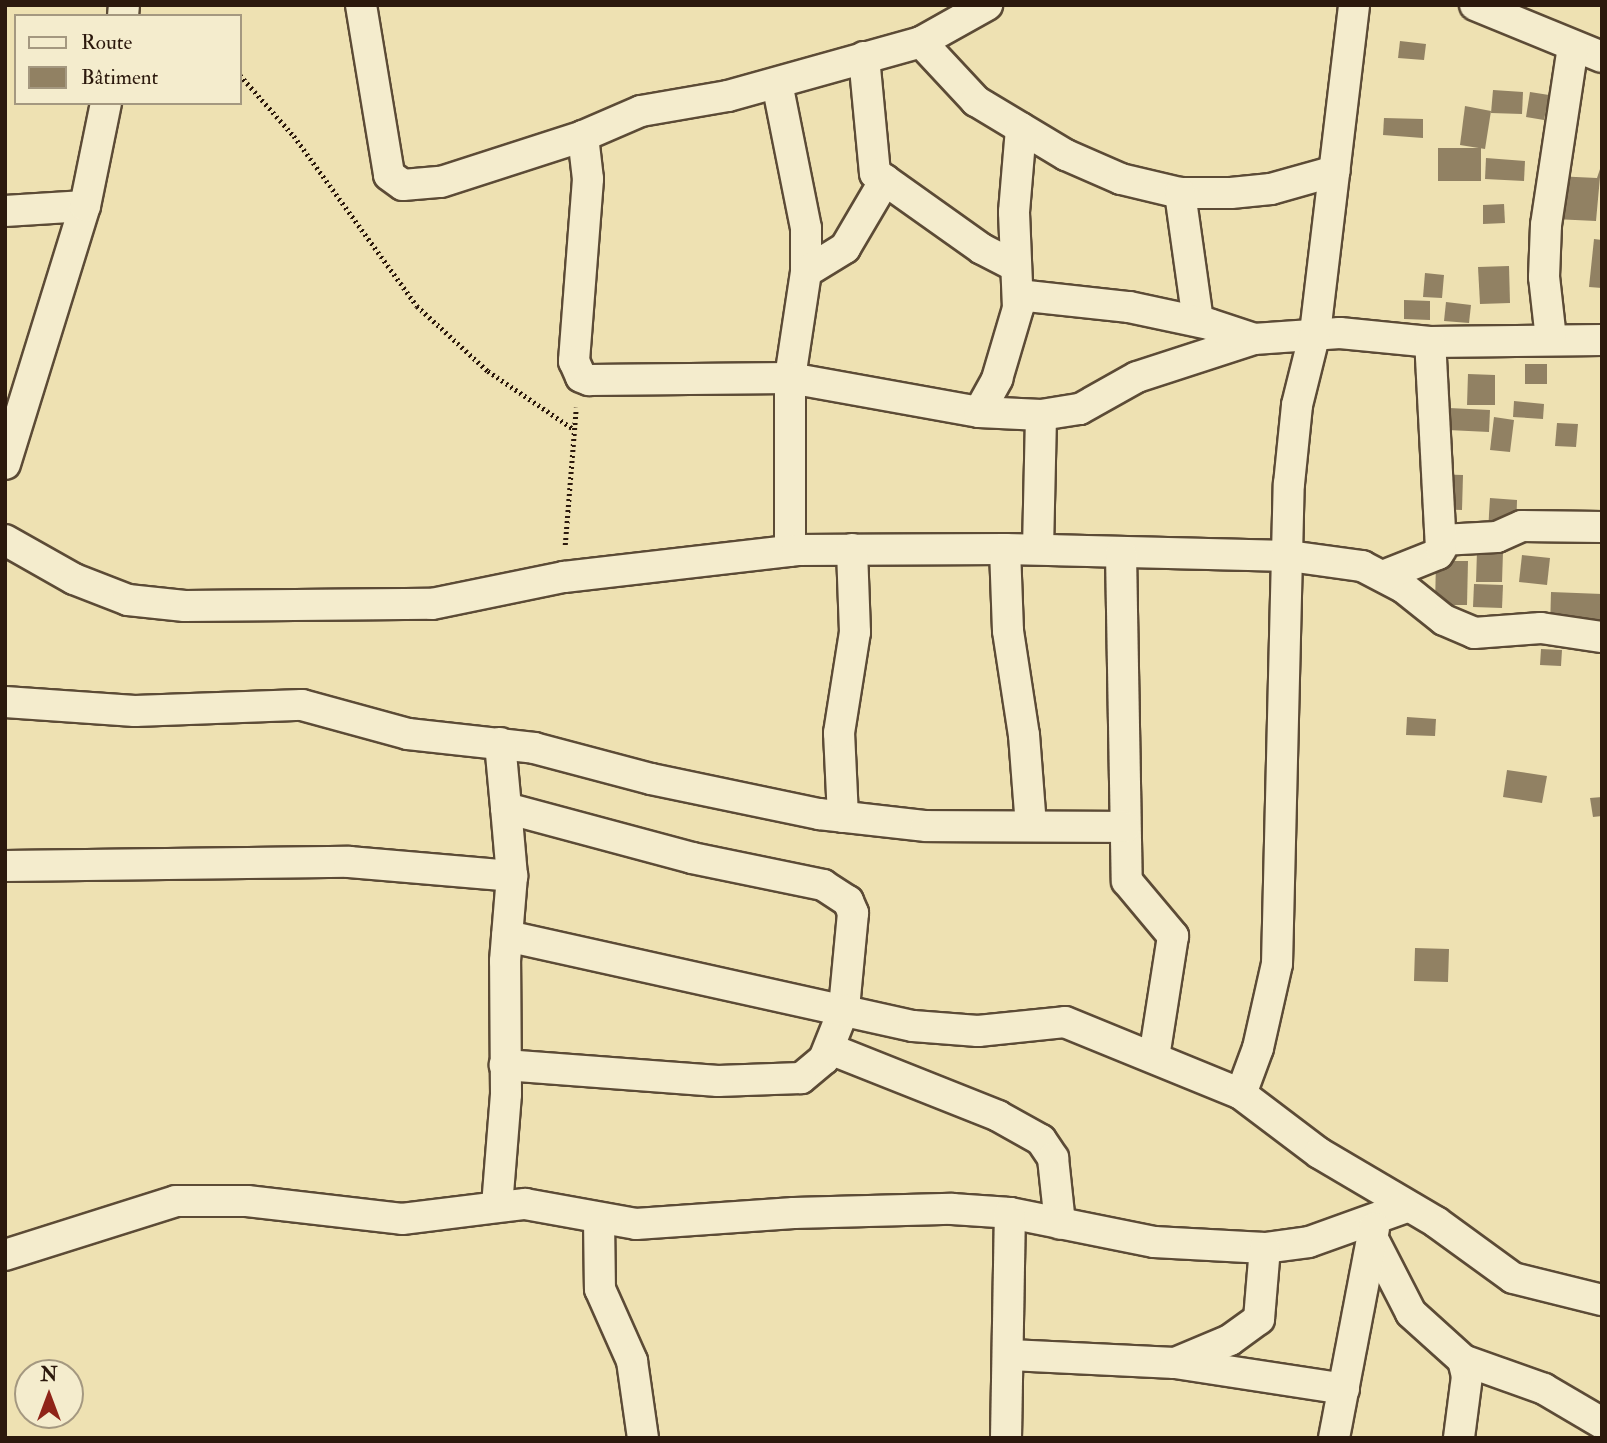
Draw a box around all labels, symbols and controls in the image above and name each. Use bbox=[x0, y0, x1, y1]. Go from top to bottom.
legend bbox=[14, 14, 242, 105]
text: Route bbox=[81, 29, 132, 56]
text: Bâtiment bbox=[81, 64, 158, 91]
north arrow bbox=[14, 1359, 84, 1429]
text: N bbox=[40, 1363, 58, 1387]

